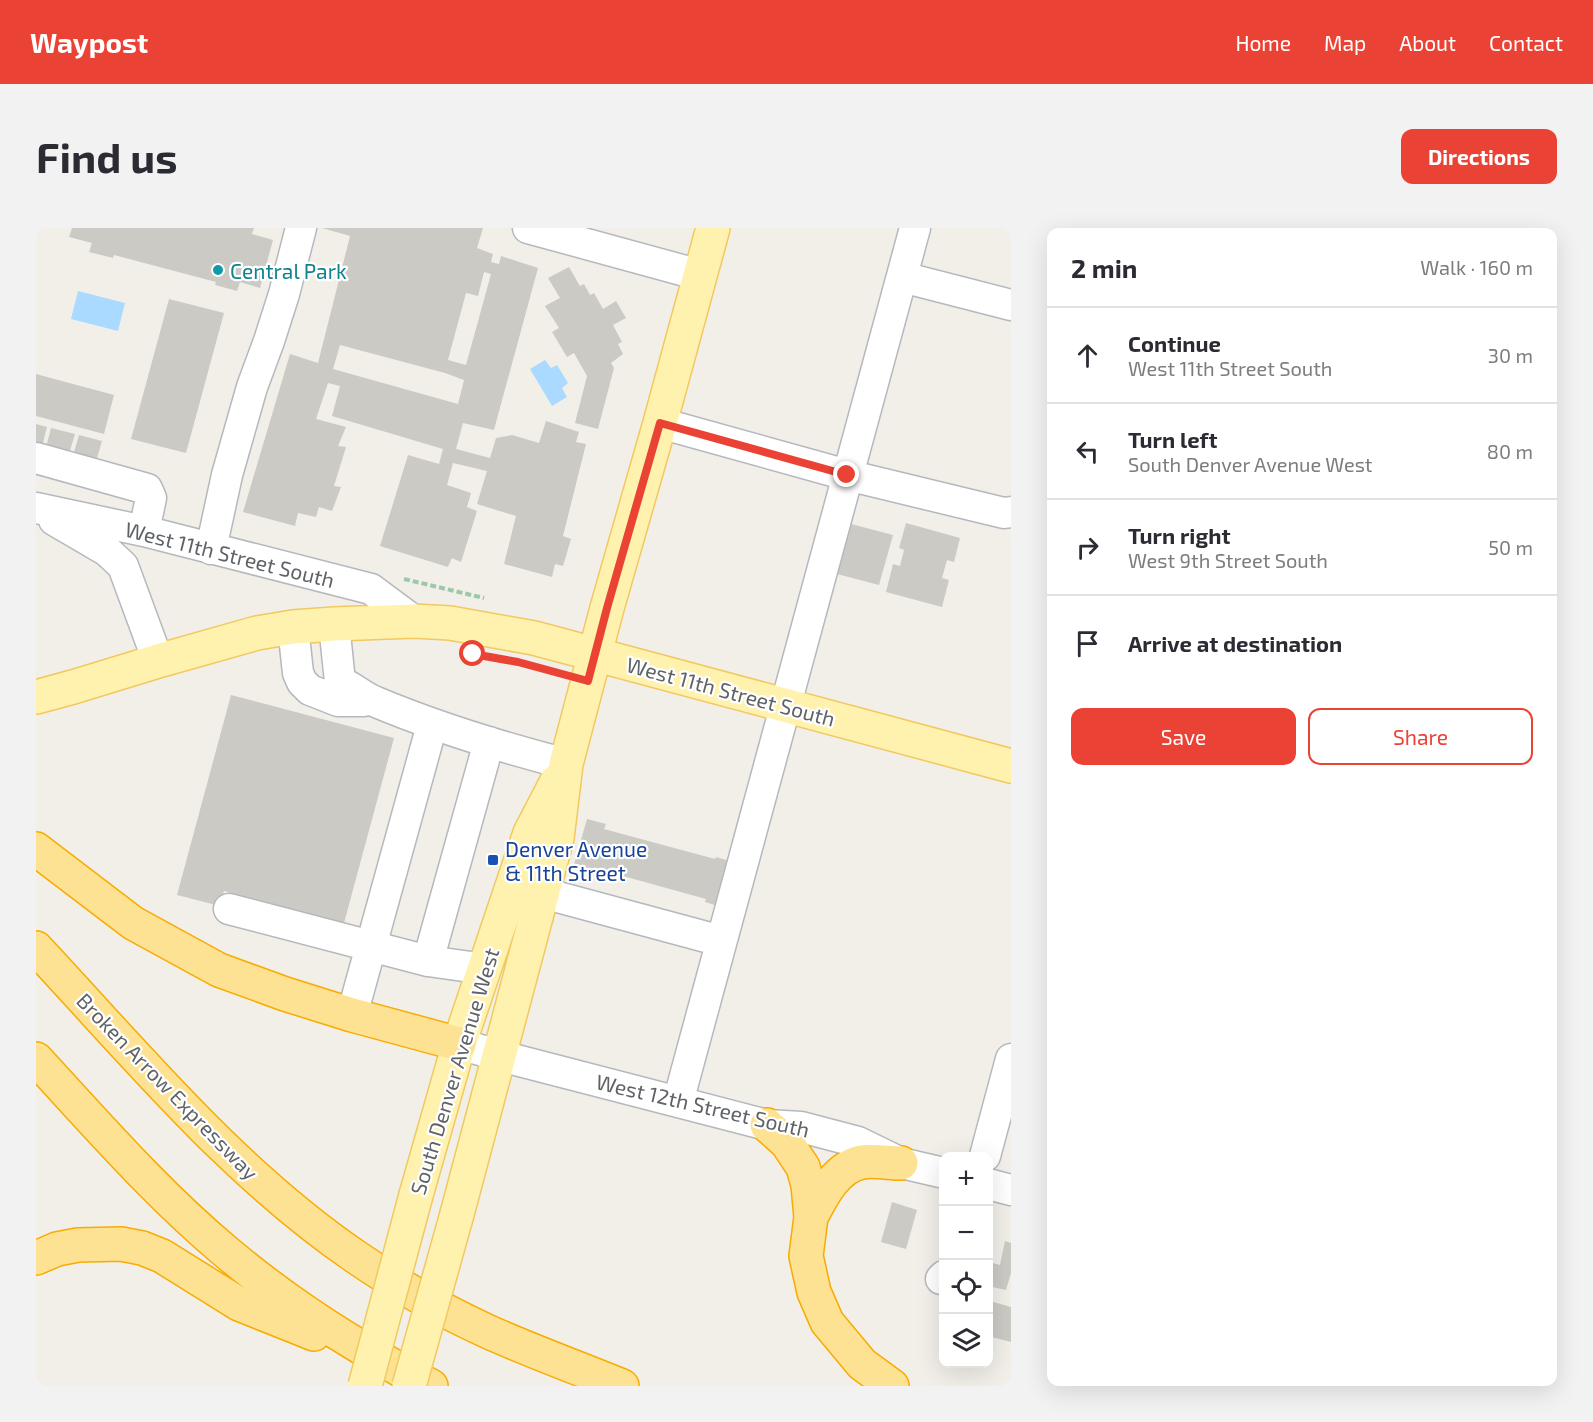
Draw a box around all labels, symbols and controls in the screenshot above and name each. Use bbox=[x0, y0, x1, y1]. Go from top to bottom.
text: Waypost bbox=[30, 25, 148, 59]
text: Home bbox=[1235, 30, 1291, 55]
text: Map bbox=[1324, 30, 1366, 55]
text: About bbox=[1399, 30, 1456, 55]
text: Contact bbox=[1489, 30, 1563, 55]
button: Directions bbox=[1401, 129, 1557, 184]
text: Find us bbox=[36, 131, 178, 181]
text: 2 min bbox=[1071, 252, 1137, 283]
text: Walk · 160 m bbox=[1420, 255, 1533, 279]
place label: Central Park bbox=[230, 258, 347, 283]
marker: Central Park bbox=[211, 263, 225, 277]
text: Continue bbox=[1128, 330, 1221, 356]
icon: ahead bbox=[1071, 339, 1104, 372]
text: 30 m bbox=[1488, 343, 1533, 367]
text: West 11th Street South bbox=[1128, 356, 1332, 380]
text: Turn left bbox=[1128, 426, 1217, 452]
icon: left bbox=[1071, 435, 1104, 468]
text: 80 m bbox=[1487, 439, 1533, 463]
text: South Denver Avenue West bbox=[1128, 452, 1372, 476]
route end bbox=[833, 461, 859, 487]
street label: West 11th Street South bbox=[123, 516, 337, 592]
text: Turn right bbox=[1128, 522, 1230, 548]
icon: right bbox=[1071, 531, 1104, 564]
text: 50 m bbox=[1488, 535, 1533, 559]
text: West 9th Street South bbox=[1128, 548, 1328, 572]
icon: arrive bbox=[1071, 627, 1104, 660]
text: Arrive at destination bbox=[1128, 630, 1342, 656]
route start bbox=[459, 640, 485, 666]
street label: West 11th Street South bbox=[624, 651, 838, 731]
button: Save bbox=[1071, 708, 1296, 765]
button: Share bbox=[1308, 708, 1533, 765]
place label: Denver Avenue & 11th Street bbox=[505, 836, 647, 885]
marker: Denver Avenue & 11th Street bbox=[486, 853, 500, 867]
street label: South Denver Avenue West bbox=[405, 945, 503, 1197]
street label: Broken Arrow Expressway bbox=[72, 987, 264, 1185]
street label: West 12th Street South bbox=[594, 1068, 812, 1142]
map controls bbox=[939, 1152, 993, 1368]
button: + bbox=[939, 1152, 993, 1206]
button: − bbox=[939, 1206, 993, 1260]
button: locate bbox=[939, 1260, 993, 1314]
button: layers bbox=[939, 1314, 993, 1368]

